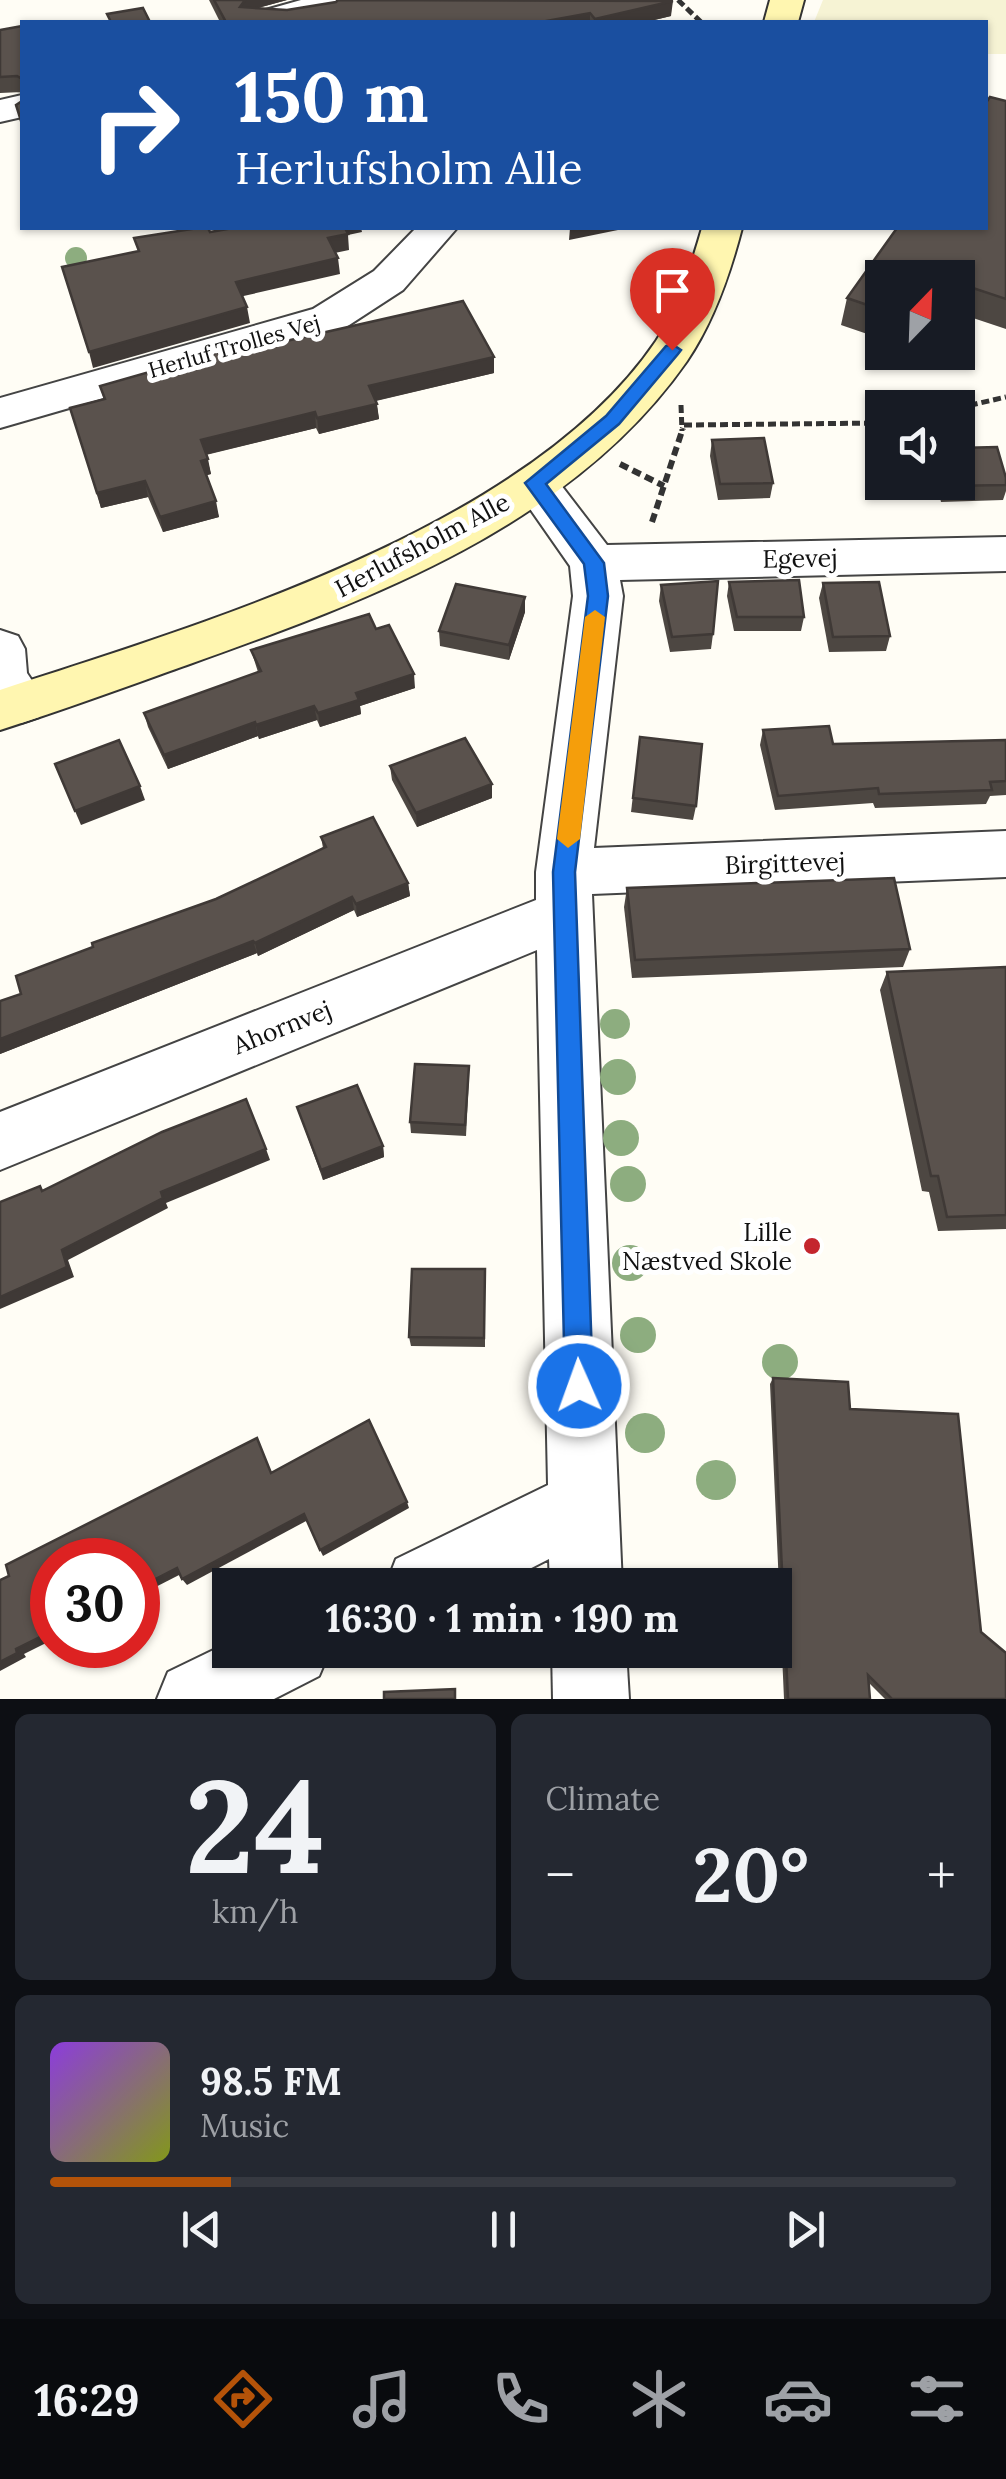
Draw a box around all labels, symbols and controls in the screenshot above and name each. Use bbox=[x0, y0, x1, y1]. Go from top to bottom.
text: 150 m bbox=[235, 52, 429, 141]
icon: right bbox=[70, 60, 200, 190]
text: Herlufsholm Alle bbox=[235, 139, 583, 196]
pin bbox=[630, 248, 715, 351]
north arrow bbox=[865, 260, 975, 370]
map controls bbox=[865, 260, 975, 500]
icon: arrive bbox=[645, 263, 700, 318]
street label: Herluf Trolles Vej bbox=[145, 308, 323, 384]
button: sound bbox=[865, 390, 975, 500]
street label: Herlufsholm Alle bbox=[329, 486, 515, 604]
street label: Egevej bbox=[762, 541, 838, 575]
street label: Birgittevej bbox=[724, 845, 846, 881]
street label: Ahornvej bbox=[227, 993, 336, 1062]
place label: Lille Næstved Skole bbox=[622, 1216, 792, 1277]
marker: Lille Næstved Skole bbox=[801, 1235, 823, 1257]
position arrow bbox=[527, 1334, 631, 1438]
speed limit sign: 30 bbox=[30, 1538, 160, 1668]
text: 16:30 · 1 min · 190 m bbox=[326, 1594, 678, 1642]
text: 24 bbox=[185, 1742, 325, 1909]
text: Climate bbox=[546, 1778, 660, 1819]
text: 20° bbox=[693, 1827, 809, 1923]
text: − bbox=[546, 1840, 575, 1910]
text: + bbox=[927, 1840, 956, 1910]
text: km/h bbox=[212, 1891, 298, 1932]
text: 98.5 FM bbox=[200, 2057, 342, 2105]
text: Music bbox=[200, 2105, 289, 2146]
icon: previous bbox=[174, 2202, 229, 2257]
icon: pause bbox=[476, 2202, 531, 2257]
icon: next bbox=[778, 2202, 833, 2257]
icon: directions bbox=[208, 2364, 278, 2434]
icon: music bbox=[347, 2364, 417, 2434]
icon: phone bbox=[486, 2364, 556, 2434]
icon: climate bbox=[624, 2364, 694, 2434]
icon: car bbox=[763, 2364, 833, 2434]
icon: filters bbox=[902, 2364, 972, 2434]
text: 16:29 bbox=[34, 2371, 140, 2428]

